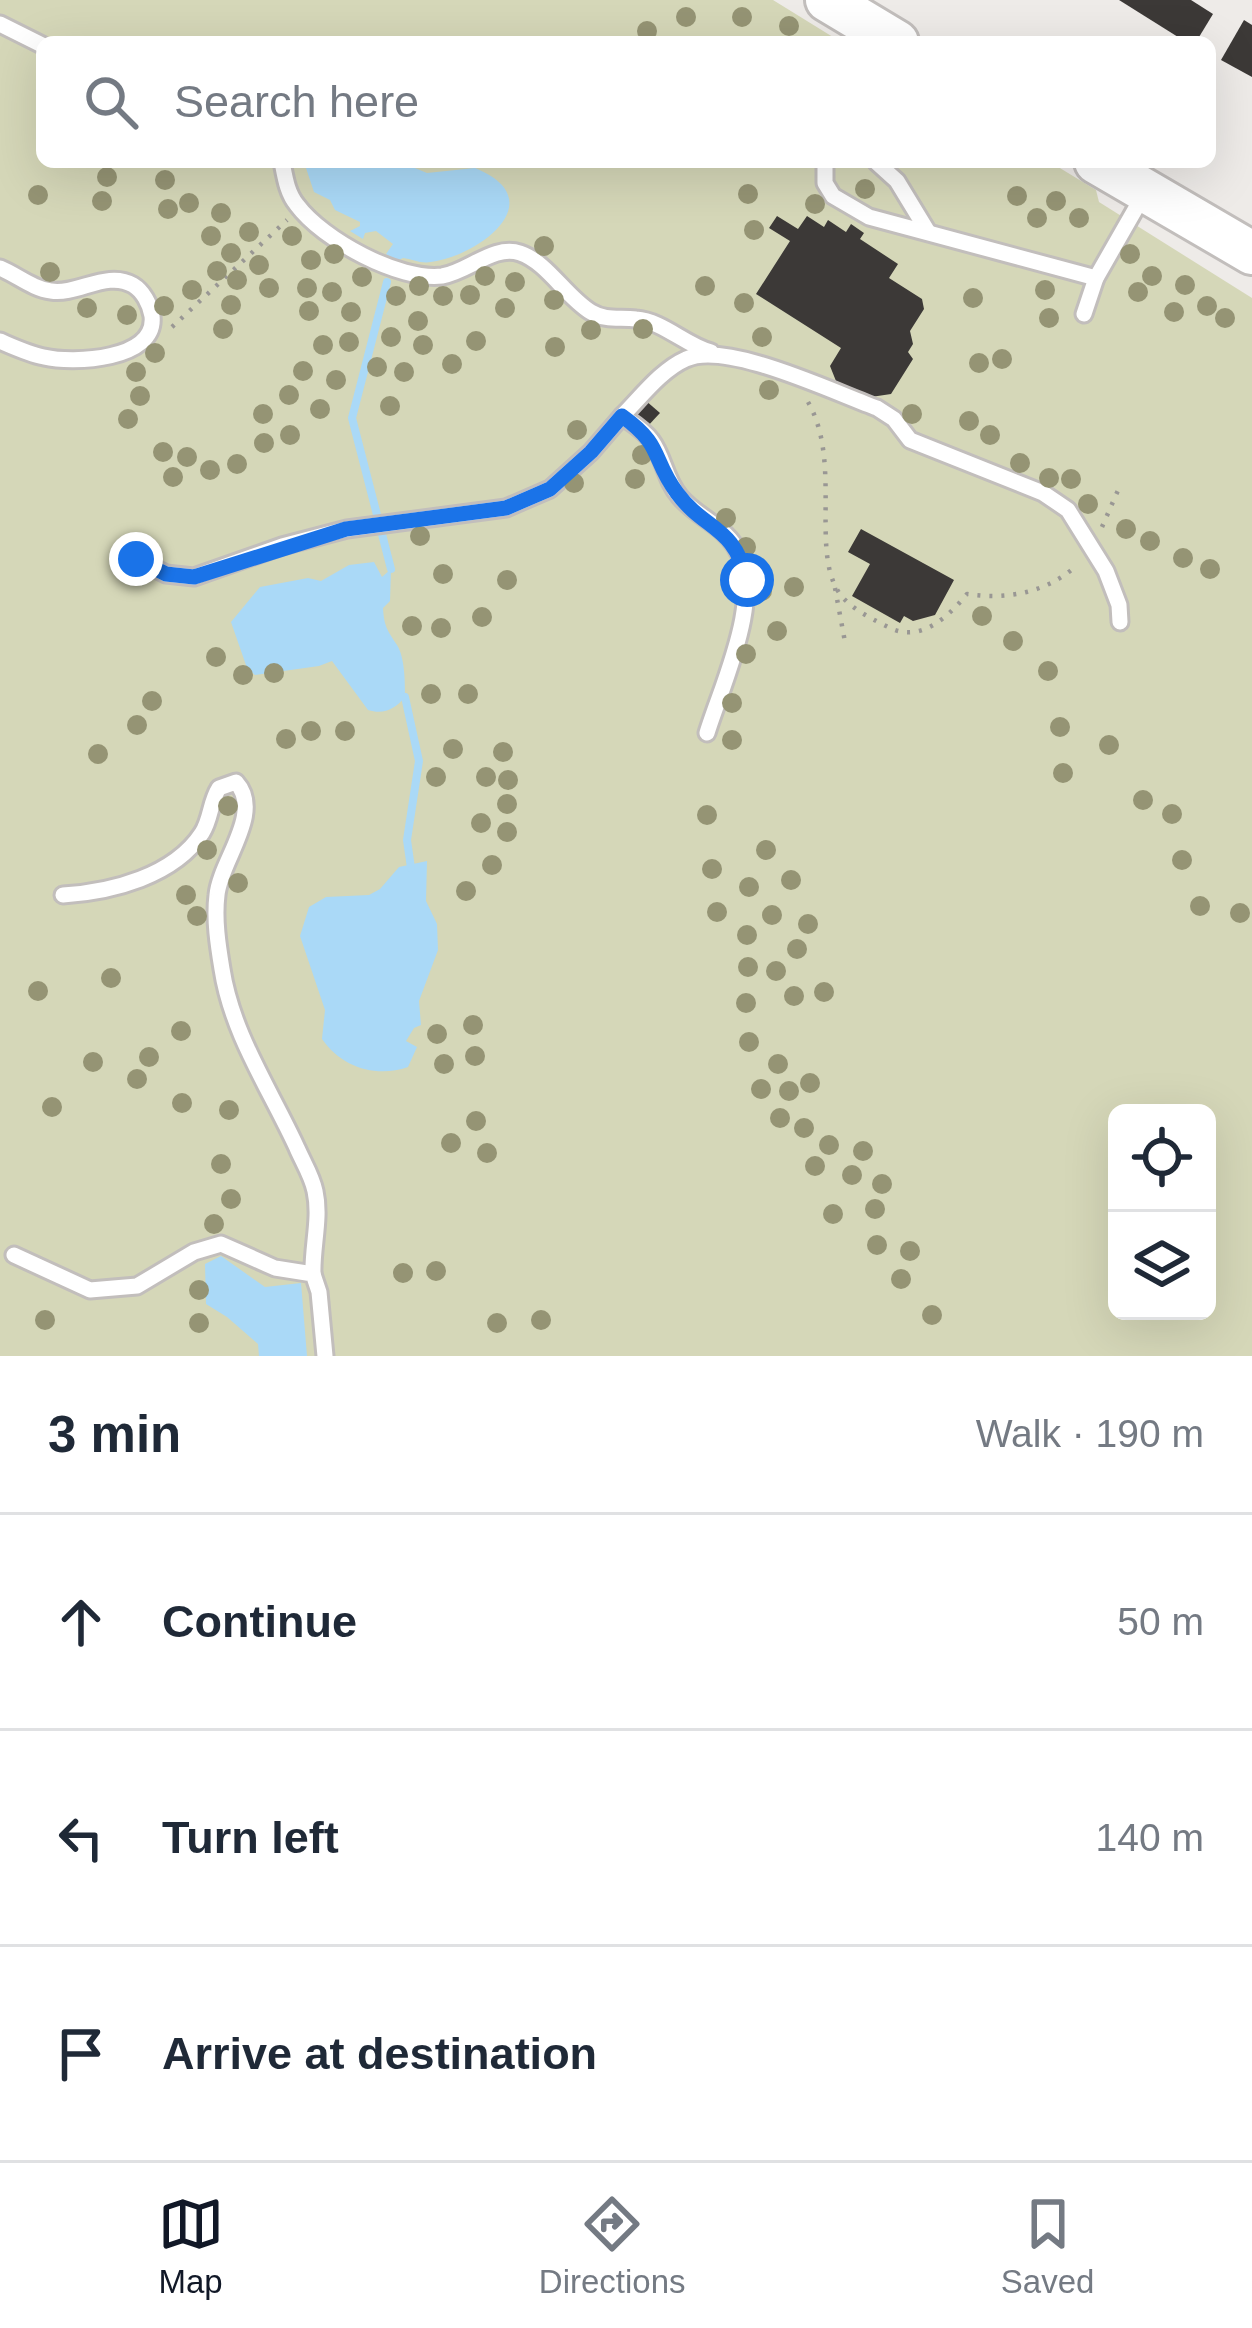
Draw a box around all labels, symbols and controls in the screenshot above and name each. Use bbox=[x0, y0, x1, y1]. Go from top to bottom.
search box bbox=[36, 36, 1216, 168]
icon: search bbox=[78, 69, 144, 135]
text: Search here bbox=[174, 76, 419, 127]
route end bbox=[109, 532, 163, 586]
route start bbox=[720, 553, 774, 607]
map controls bbox=[1108, 1104, 1216, 1320]
button: locate bbox=[1108, 1104, 1216, 1212]
button: layers bbox=[1108, 1212, 1216, 1320]
text: 3 min bbox=[48, 1406, 181, 1463]
text: Walk · 190 m bbox=[976, 1412, 1204, 1455]
icon: ahead bbox=[48, 1589, 114, 1655]
text: Continue bbox=[162, 1596, 357, 1647]
text: 50 m bbox=[1117, 1600, 1204, 1643]
icon: left bbox=[48, 1805, 114, 1871]
text: Turn left bbox=[162, 1812, 339, 1863]
text: 140 m bbox=[1096, 1816, 1204, 1859]
icon: arrive bbox=[48, 2021, 114, 2087]
text: Arrive at destination bbox=[162, 2028, 597, 2079]
tab: Map bbox=[158, 2191, 224, 2301]
tab: Directions bbox=[539, 2191, 686, 2301]
tab: Saved bbox=[1001, 2191, 1094, 2301]

